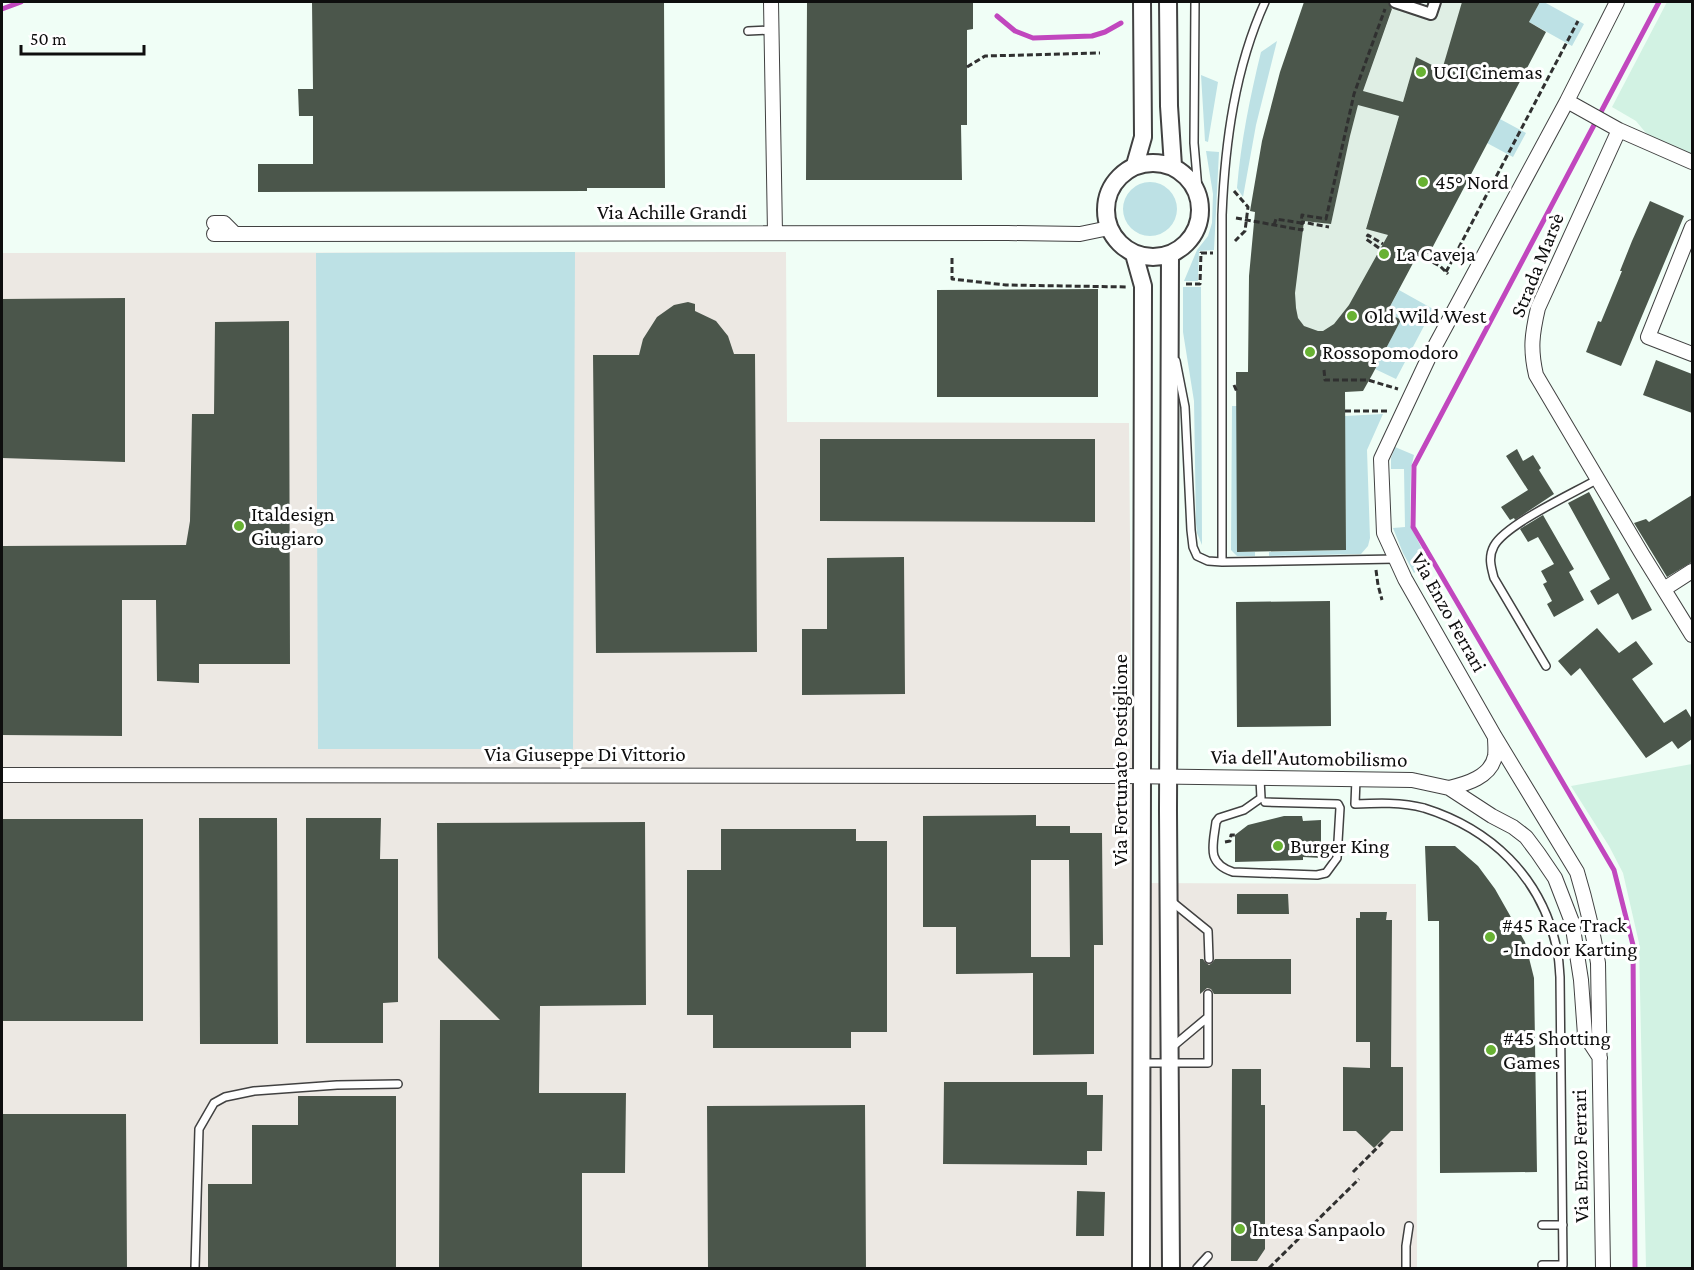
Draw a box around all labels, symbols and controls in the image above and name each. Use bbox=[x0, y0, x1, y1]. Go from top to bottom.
scale bar bbox=[21, 18, 144, 56]
text: 50 m bbox=[30, 29, 67, 49]
place label: UCI Cinemas bbox=[1433, 60, 1543, 84]
marker: UCI Cinemas bbox=[1414, 65, 1428, 79]
place label: 45° Nord bbox=[1435, 170, 1509, 194]
marker: 45° Nord bbox=[1416, 175, 1430, 189]
street label: Via Achille Grandi bbox=[597, 200, 748, 224]
street label: Strada Marsè bbox=[1505, 209, 1569, 321]
place label: La Caveja bbox=[1396, 242, 1476, 266]
marker: La Caveja bbox=[1377, 247, 1391, 261]
place label: Old Wild West bbox=[1364, 304, 1487, 328]
marker: Old Wild West bbox=[1345, 309, 1359, 323]
place label: Rossopomodoro bbox=[1322, 340, 1458, 364]
marker: Rossopomodoro bbox=[1303, 345, 1317, 359]
place label: Italdesign Giugiaro bbox=[251, 502, 335, 550]
marker: Italdesign Giugiaro bbox=[232, 519, 246, 533]
street label: Via Enzo Ferrari bbox=[1406, 548, 1492, 676]
street label: Via Fortunato Postiglione bbox=[1108, 654, 1132, 866]
street label: Via Giuseppe Di Vittorio bbox=[484, 742, 686, 766]
street label: Via dell'Automobilismo bbox=[1210, 744, 1408, 772]
place label: Burger King bbox=[1290, 834, 1389, 858]
marker: Burger King bbox=[1271, 839, 1285, 853]
place label: #45 Race Track - Indoor Karting bbox=[1502, 913, 1637, 961]
marker: #45 Race Track - Indoor Karting bbox=[1483, 930, 1497, 944]
place label: #45 Shotting Games bbox=[1503, 1026, 1611, 1074]
marker: #45 Shotting Games bbox=[1484, 1043, 1498, 1057]
street label: Via Enzo Ferrari bbox=[1567, 1089, 1593, 1223]
place label: Intesa Sanpaolo bbox=[1252, 1217, 1386, 1241]
marker: Intesa Sanpaolo bbox=[1233, 1222, 1247, 1236]

